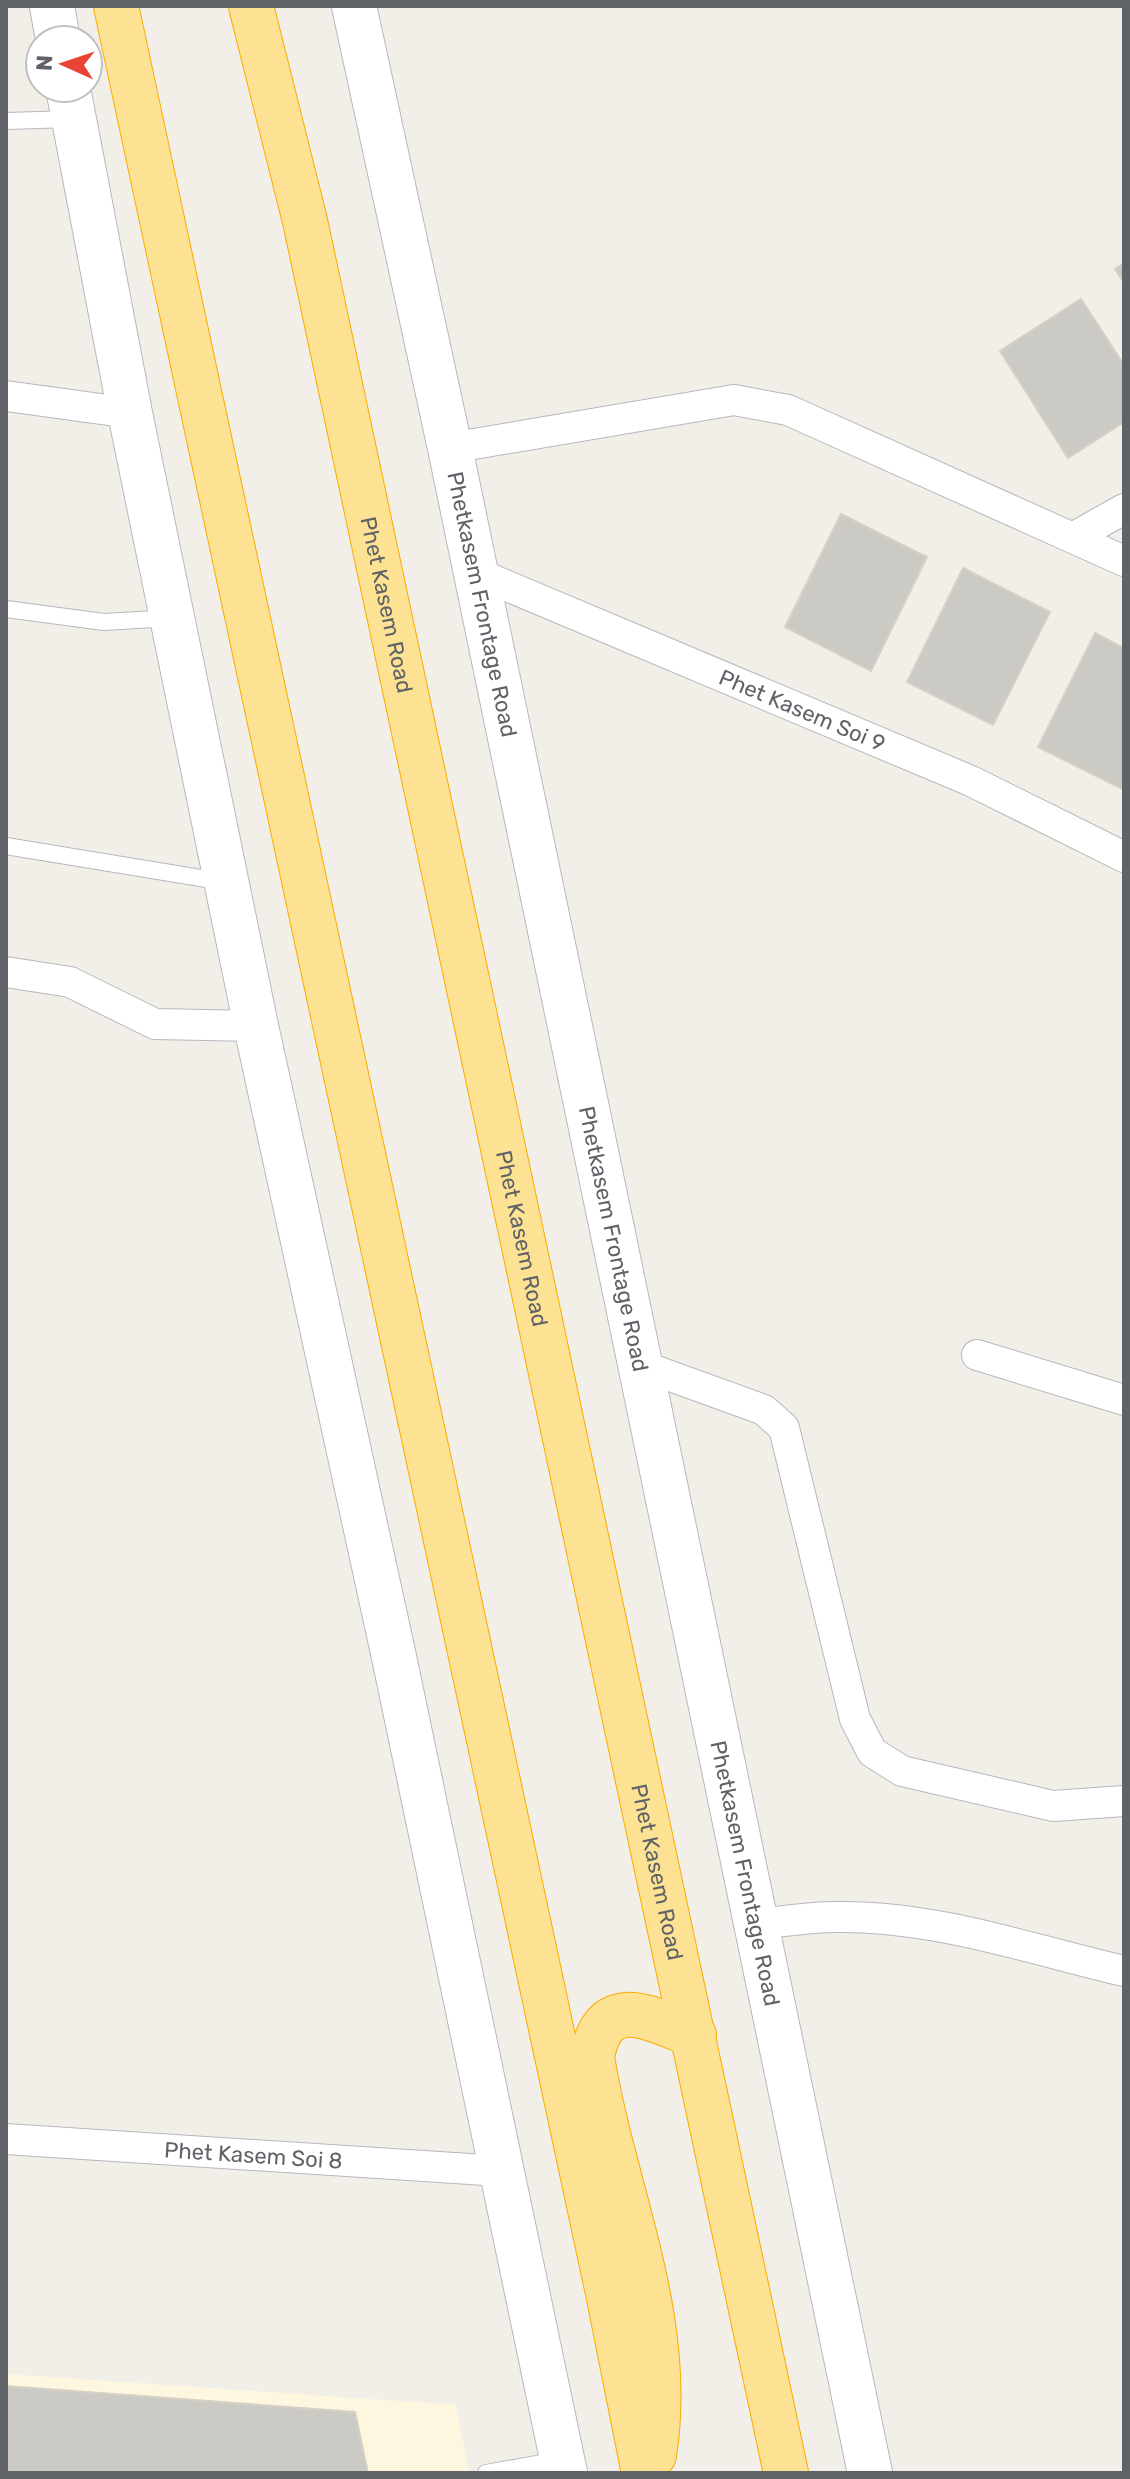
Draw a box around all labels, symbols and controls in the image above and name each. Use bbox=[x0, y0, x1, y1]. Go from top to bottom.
north arrow bbox=[24, 24, 104, 104]
text: N bbox=[31, 54, 58, 72]
street label: Phetkasem Frontage Road bbox=[442, 469, 523, 740]
street label: Phet Kasem Road bbox=[355, 514, 419, 695]
street label: Phet Kasem Soi 9 bbox=[715, 663, 889, 757]
street label: Phetkasem Frontage Road bbox=[573, 1104, 655, 1374]
street label: Phet Kasem Road bbox=[490, 1148, 554, 1329]
street label: Phetkasem Frontage Road bbox=[705, 1738, 786, 2009]
street label: Phet Kasem Road bbox=[626, 1781, 690, 1963]
street label: Phet Kasem Soi 8 bbox=[164, 2136, 343, 2174]

